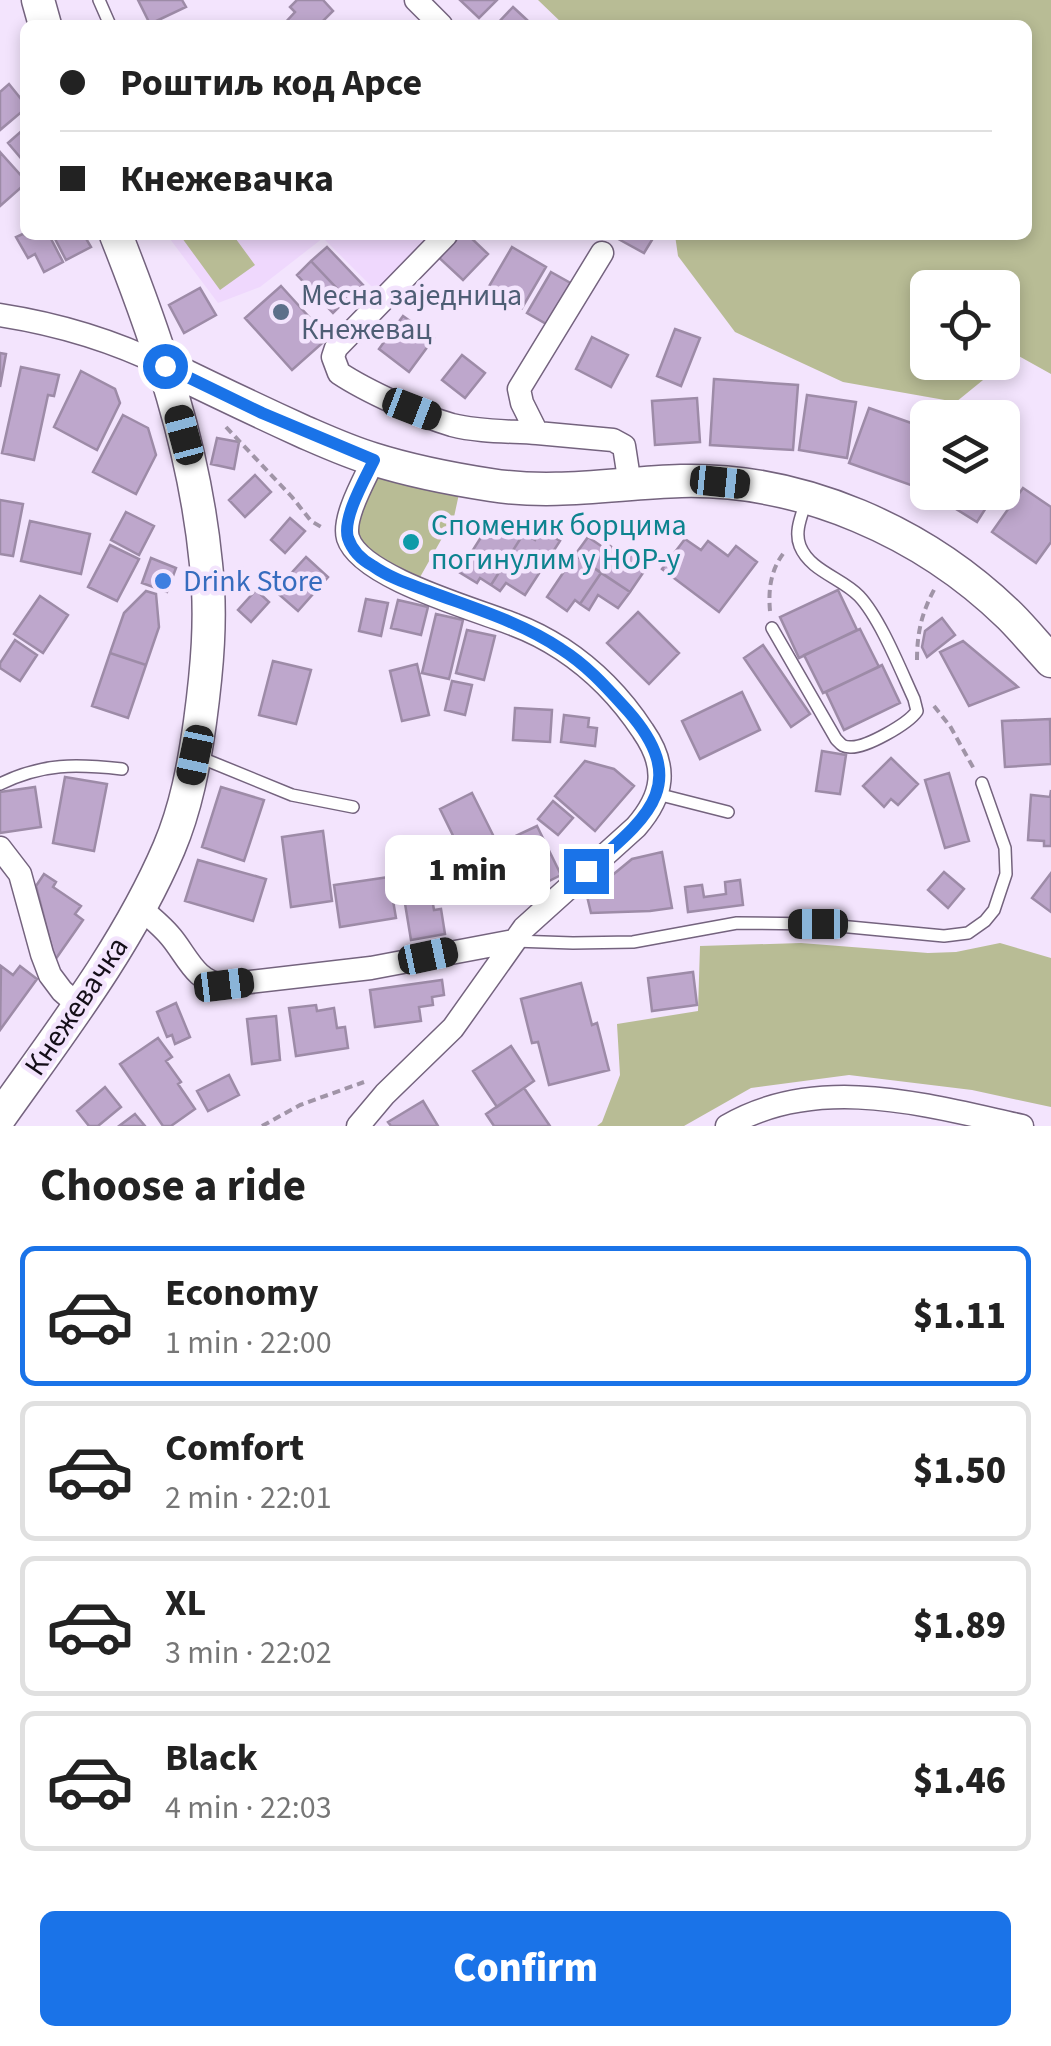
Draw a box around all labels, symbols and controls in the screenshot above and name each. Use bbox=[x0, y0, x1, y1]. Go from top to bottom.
text: Роштиљ код Арсе bbox=[120, 56, 422, 110]
text: Кнежевачка bbox=[120, 152, 334, 206]
map controls bbox=[910, 270, 1020, 510]
button: locate bbox=[910, 270, 1020, 380]
place label: Месна заједница Кнежевац bbox=[301, 274, 522, 351]
marker: Месна заједница Кнежевац bbox=[270, 301, 292, 323]
route start bbox=[143, 344, 188, 389]
car bbox=[379, 384, 445, 434]
button: layers bbox=[910, 400, 1020, 510]
car bbox=[162, 402, 206, 468]
car bbox=[689, 464, 751, 500]
place label: Споменик борцима погинулим у НОР-у bbox=[431, 504, 687, 581]
marker: Споменик борцима погинулим у НОР-у bbox=[400, 531, 422, 553]
place label: Drink Store bbox=[183, 560, 323, 603]
marker: Drink Store bbox=[152, 570, 174, 592]
car bbox=[174, 723, 216, 787]
callout: 1 min bbox=[386, 836, 551, 906]
text: 1 min bbox=[428, 847, 507, 893]
route end bbox=[564, 849, 609, 894]
car bbox=[788, 909, 848, 939]
street label: Кнежевачка bbox=[14, 928, 139, 1084]
car bbox=[396, 935, 460, 977]
car bbox=[192, 966, 256, 1004]
text: Choose a ride bbox=[40, 1154, 306, 1218]
text: Economy bbox=[165, 1266, 318, 1320]
icon: car bbox=[45, 1271, 135, 1361]
text: $1.11 bbox=[913, 1289, 1006, 1343]
text: 1 min · 22:00 bbox=[165, 1320, 332, 1366]
text: Comfort bbox=[165, 1421, 304, 1475]
icon: car bbox=[45, 1426, 135, 1516]
text: $1.50 bbox=[913, 1444, 1006, 1498]
text: 2 min · 22:01 bbox=[165, 1475, 332, 1521]
text: XL bbox=[165, 1576, 206, 1630]
icon: car bbox=[45, 1581, 135, 1671]
text: $1.89 bbox=[913, 1599, 1006, 1653]
text: 3 min · 22:02 bbox=[165, 1630, 332, 1676]
text: Black bbox=[165, 1731, 258, 1785]
icon: car bbox=[45, 1736, 135, 1826]
text: $1.46 bbox=[913, 1754, 1006, 1808]
text: 4 min · 22:03 bbox=[165, 1785, 332, 1831]
button: Confirm bbox=[40, 1911, 1011, 2026]

